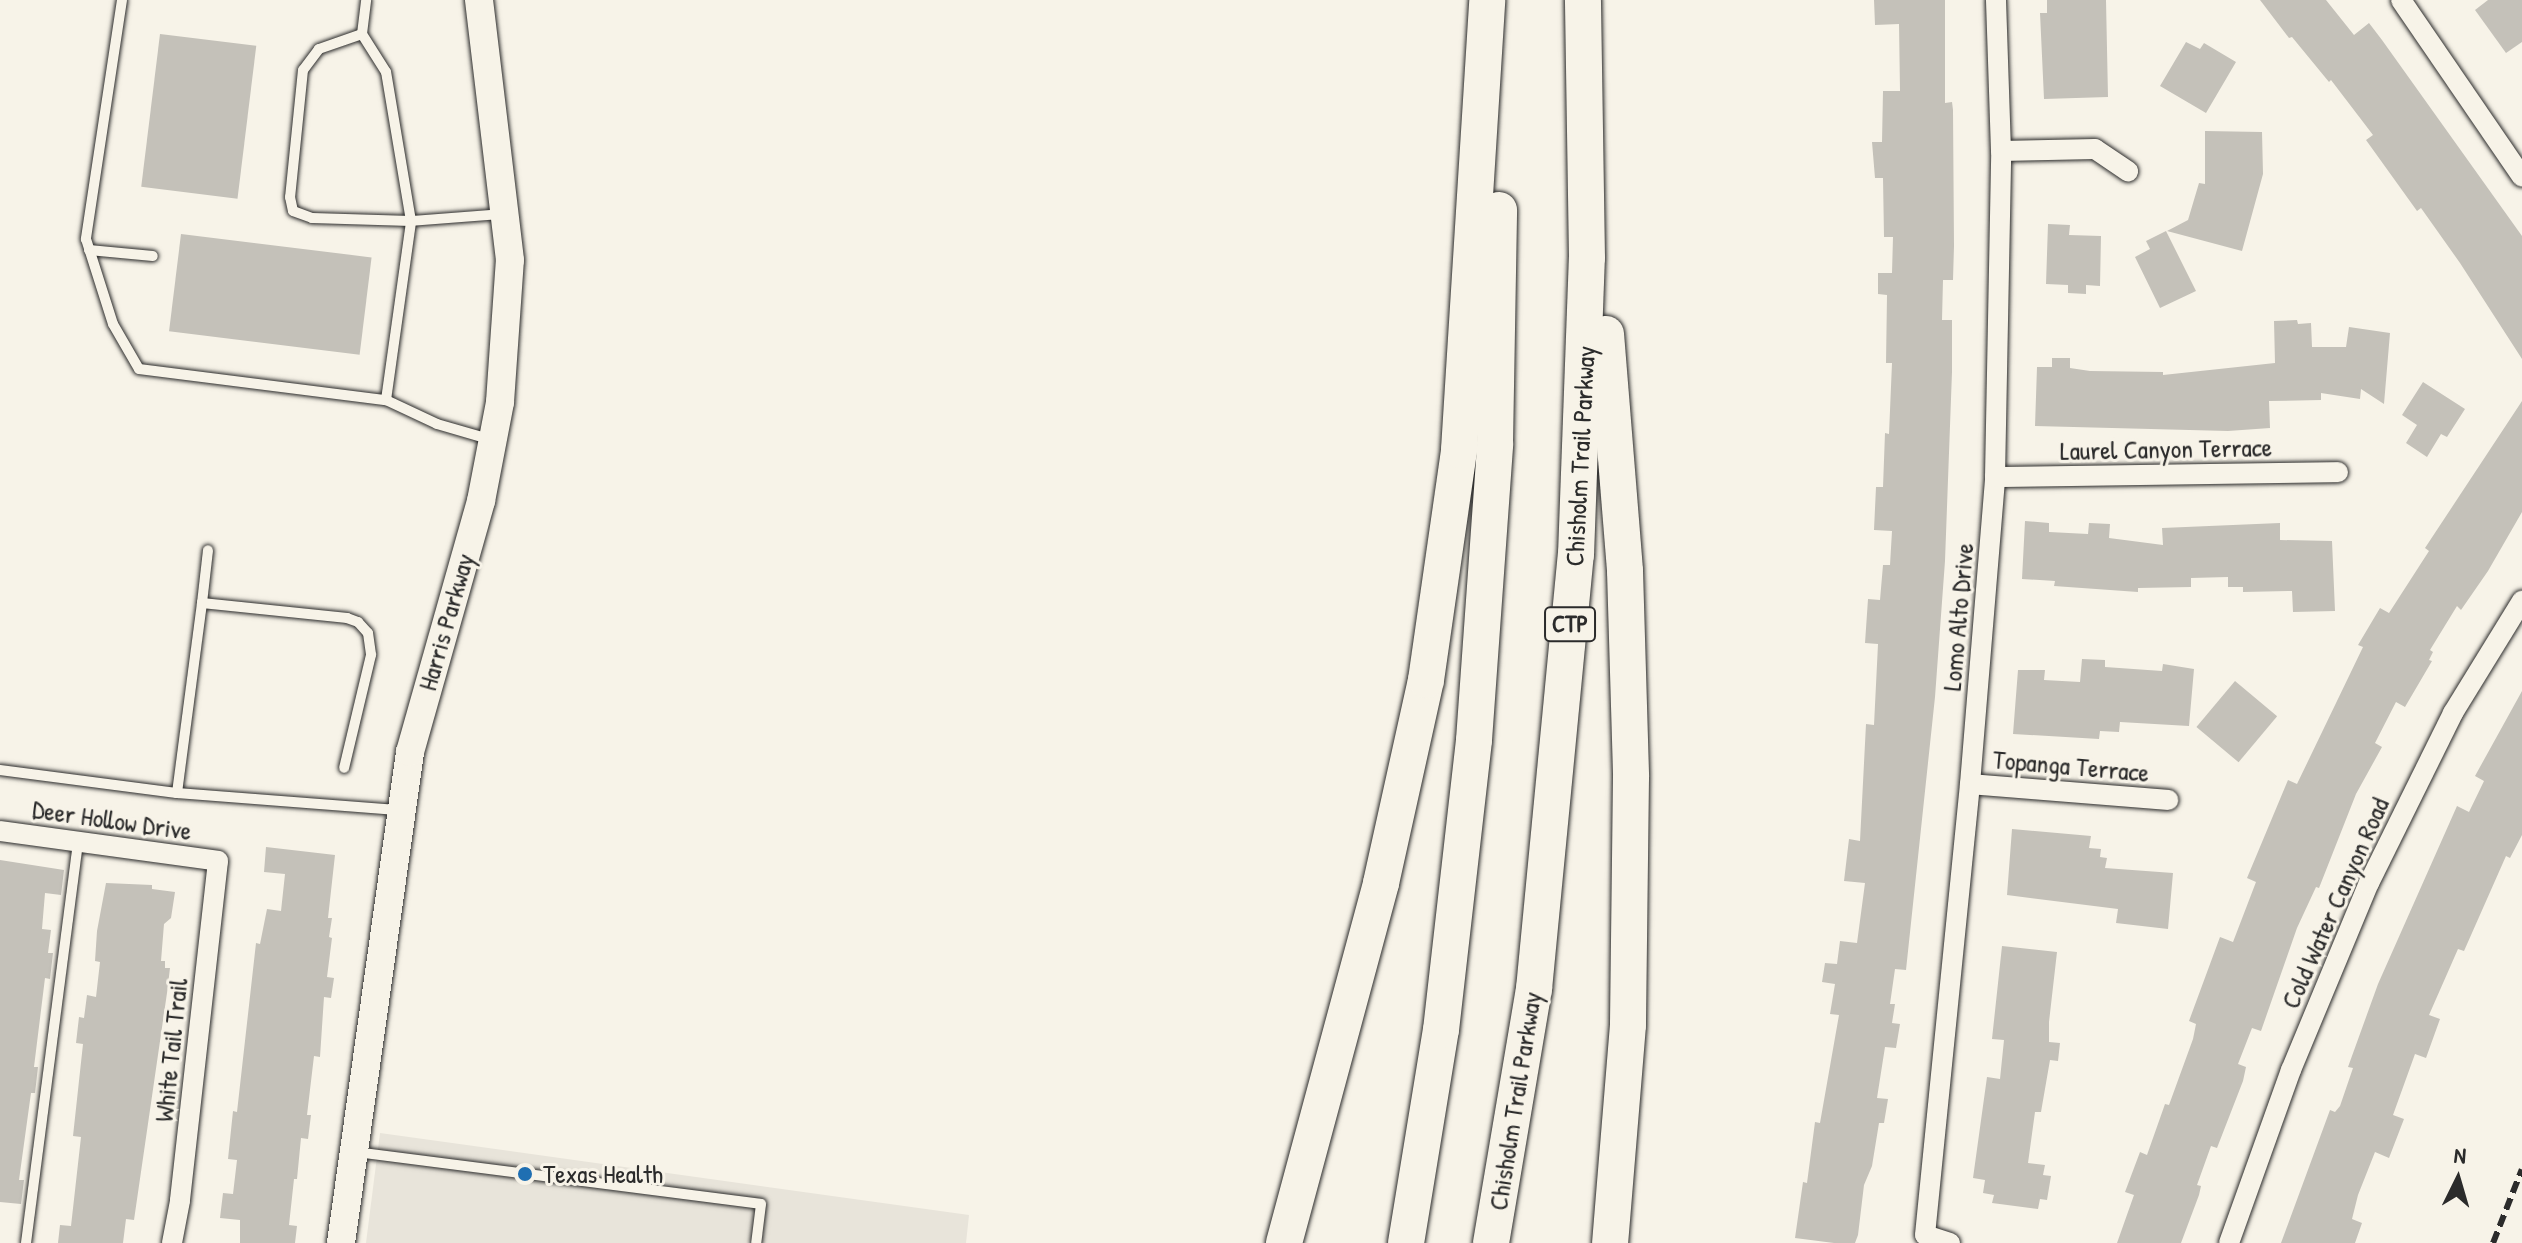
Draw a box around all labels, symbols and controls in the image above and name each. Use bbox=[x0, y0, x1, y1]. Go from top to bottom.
street label: Chisholm Trail Parkway bbox=[1559, 345, 1601, 567]
street label: Laurel Canyon Terrace bbox=[2060, 432, 2272, 466]
street label: Lomo Alto Drive bbox=[1936, 542, 1980, 692]
street label: Harris Parkway bbox=[412, 550, 480, 694]
road number: CTP bbox=[1544, 604, 1596, 644]
street label: Topanga Terrace bbox=[1992, 744, 2150, 788]
street label: Deer Hollow Drive bbox=[30, 793, 194, 847]
street label: Cold Water Canyon Road bbox=[2275, 793, 2395, 1013]
street label: White Tail Trail bbox=[148, 977, 194, 1123]
street label: Chisholm Trail Parkway bbox=[1482, 990, 1548, 1212]
north arrow bbox=[2418, 1139, 2498, 1219]
text: N bbox=[2453, 1140, 2467, 1171]
place label: Texas Health bbox=[543, 1158, 663, 1190]
marker: Texas Health bbox=[514, 1163, 536, 1185]

